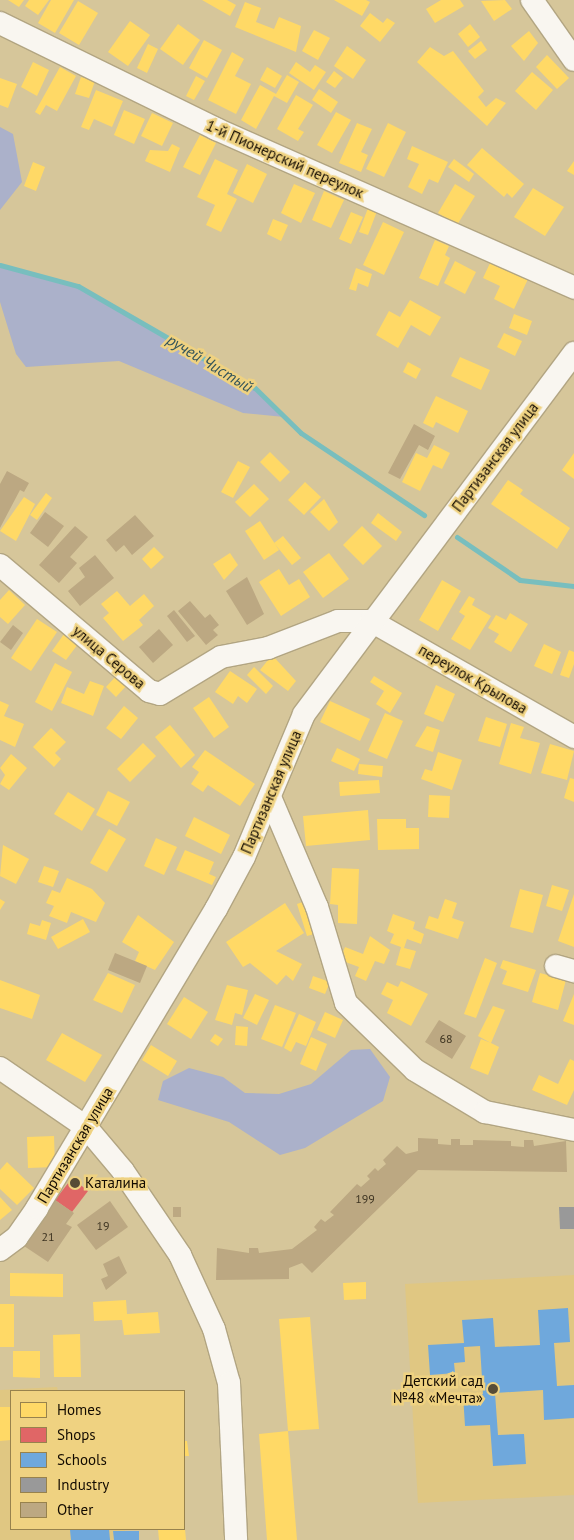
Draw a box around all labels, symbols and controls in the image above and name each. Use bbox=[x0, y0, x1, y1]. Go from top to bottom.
street label: 1-й Пионерский переулок bbox=[203, 116, 367, 202]
water label: ручей Чистый bbox=[164, 330, 256, 396]
street label: Партизанская улица bbox=[448, 399, 542, 515]
street label: улица Серова bbox=[69, 622, 149, 692]
street label: переулок Крылова bbox=[416, 641, 530, 717]
street label: Партизанская улица bbox=[237, 728, 305, 856]
house number: 68 bbox=[439, 1032, 453, 1046]
street label: Партизанская улица bbox=[33, 1084, 117, 1206]
place label: Каталина bbox=[85, 1174, 146, 1192]
marker: Каталина bbox=[69, 1177, 81, 1189]
house number: 199 bbox=[355, 1192, 375, 1206]
house number: 19 bbox=[96, 1219, 110, 1233]
house number: 21 bbox=[41, 1230, 55, 1244]
place label: Детский сад №48 «Мечта» bbox=[393, 1371, 483, 1406]
marker: Детский сад №48 «Мечта» bbox=[487, 1383, 499, 1395]
legend bbox=[10, 1390, 185, 1530]
text: Homes bbox=[57, 1400, 101, 1419]
text: Shops bbox=[57, 1425, 96, 1444]
text: Schools bbox=[57, 1450, 107, 1469]
text: Industry bbox=[57, 1475, 109, 1494]
text: Other bbox=[57, 1500, 93, 1519]

